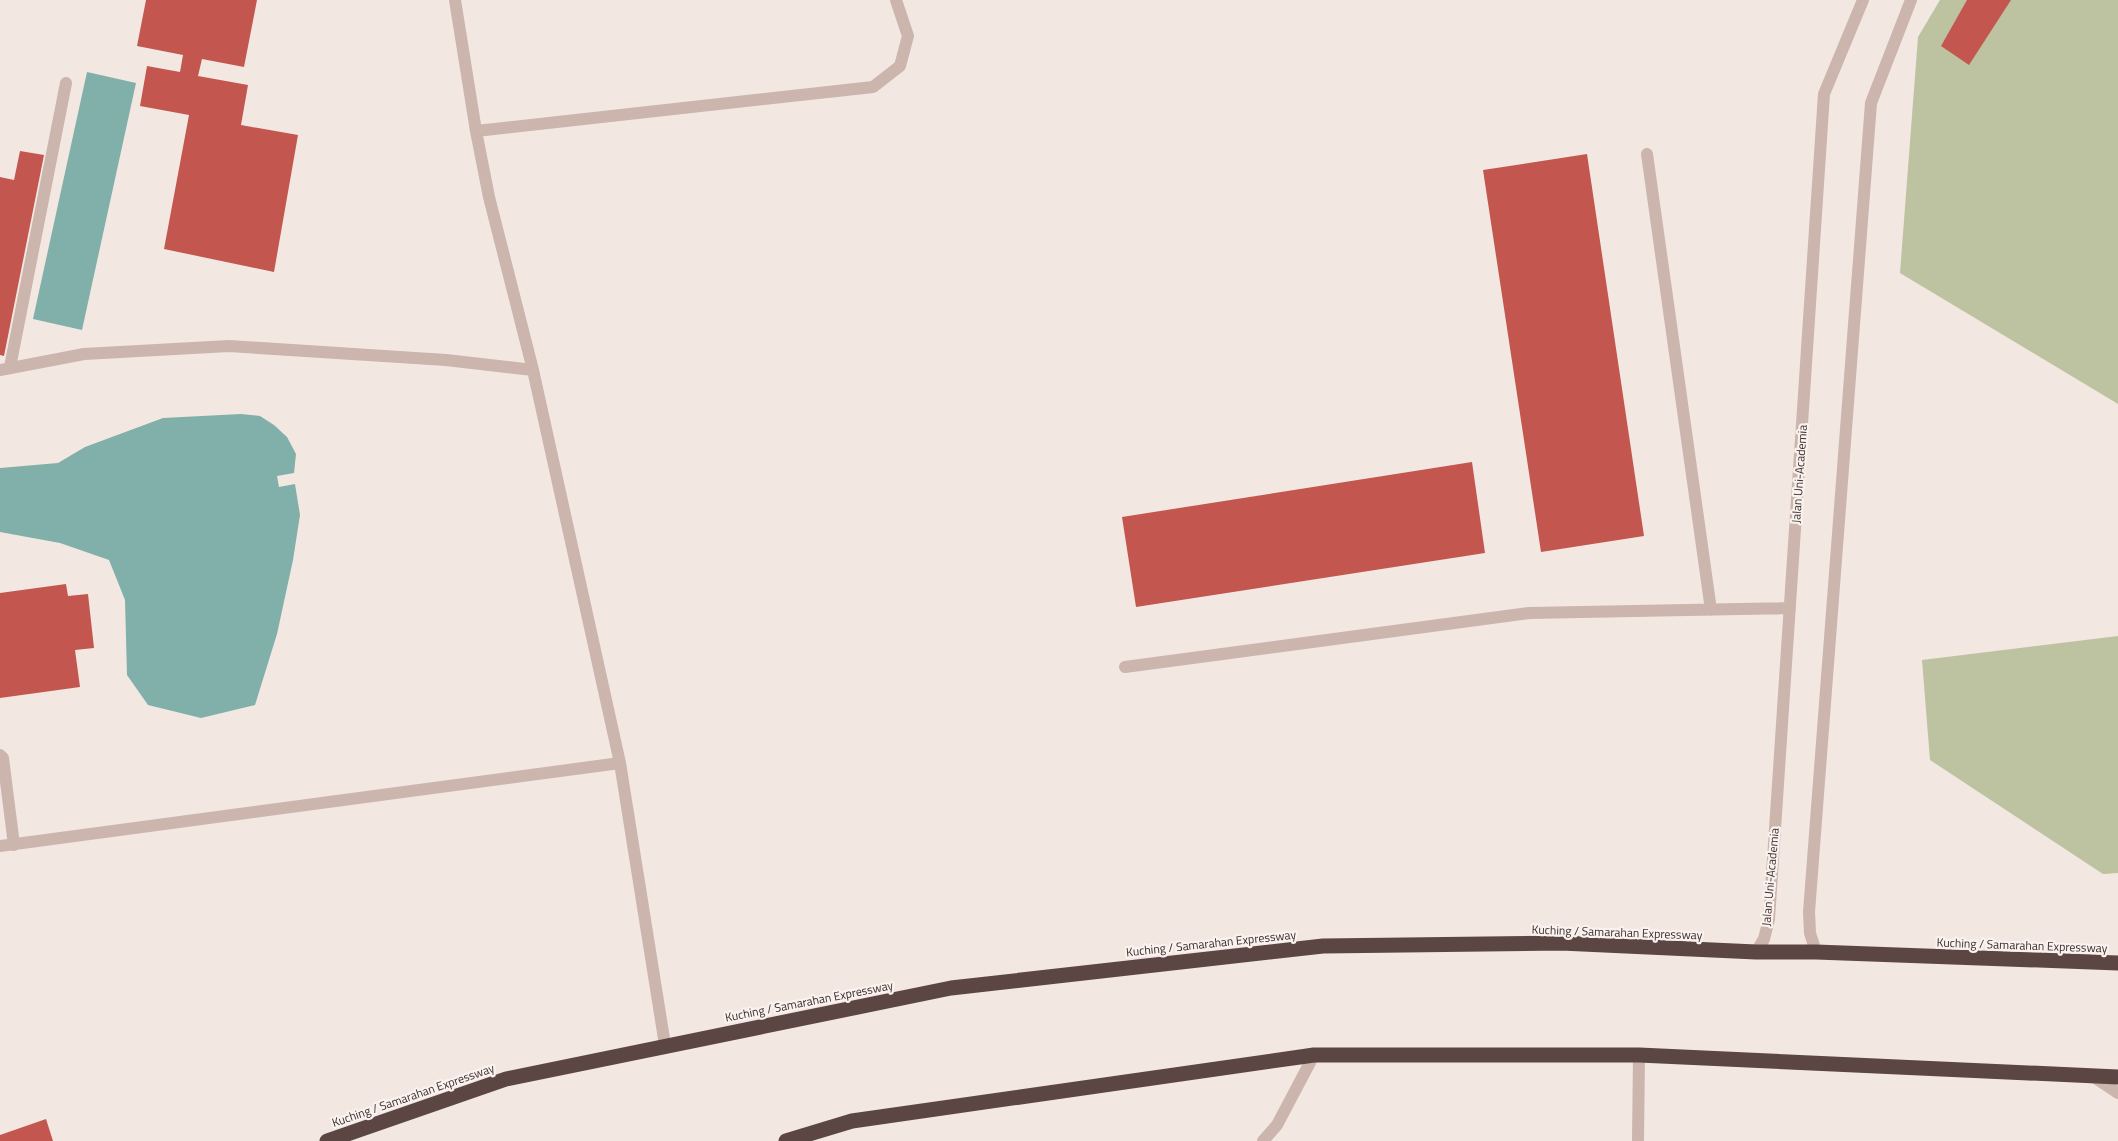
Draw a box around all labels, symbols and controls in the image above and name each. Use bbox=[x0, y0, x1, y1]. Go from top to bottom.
street label: Jalan Uni-Academia bbox=[1786, 424, 1812, 524]
street label: Jalan Uni-Academia bbox=[1756, 827, 1784, 927]
street label: Kuching / Samarahan Expressway bbox=[1531, 920, 1703, 944]
street label: Kuching / Samarahan Expressway bbox=[1125, 925, 1297, 961]
street label: Kuching / Samarahan Expressway bbox=[1936, 933, 2108, 957]
street label: Kuching / Samarahan Expressway bbox=[723, 975, 895, 1027]
street label: Kuching / Samarahan Expressway bbox=[329, 1058, 497, 1132]

